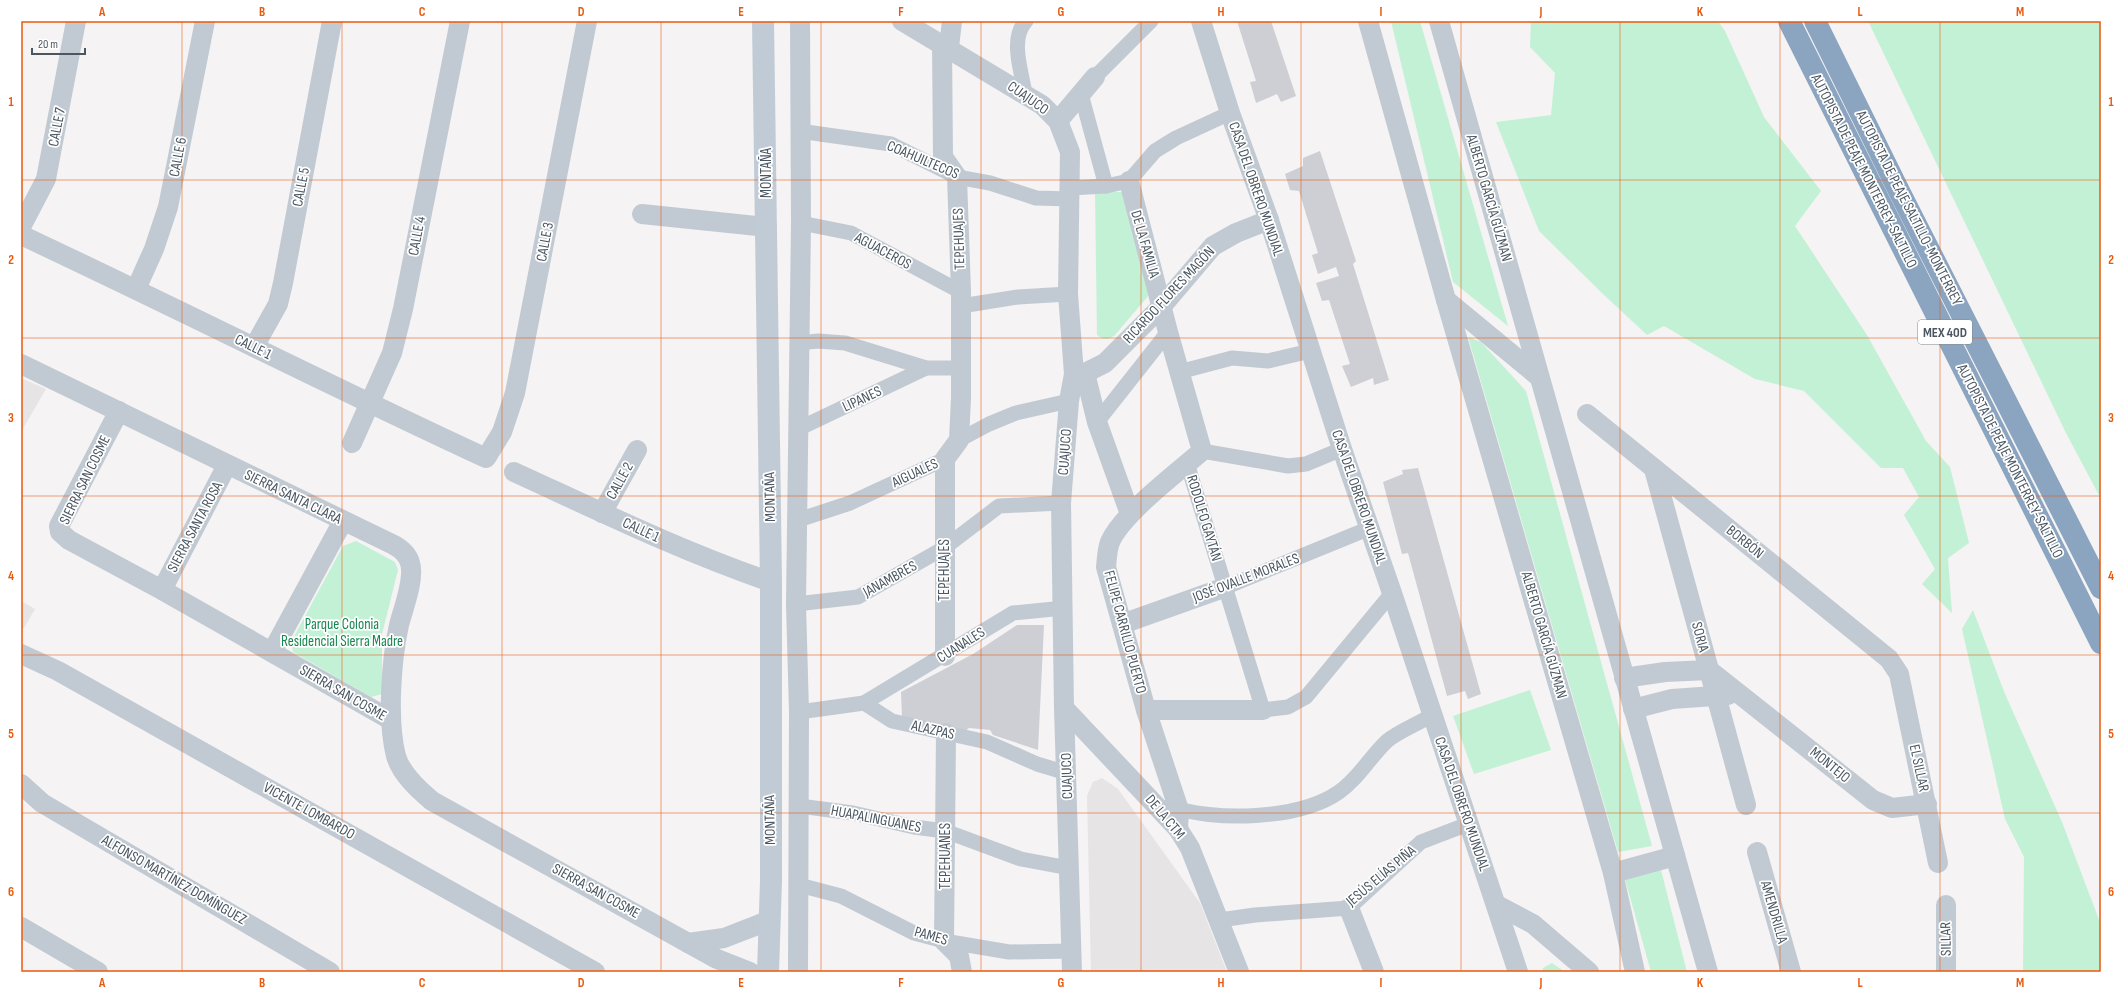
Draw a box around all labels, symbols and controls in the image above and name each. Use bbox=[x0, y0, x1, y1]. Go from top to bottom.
text: A bbox=[98, 4, 106, 20]
text: B bbox=[259, 4, 265, 20]
text: C bbox=[419, 4, 426, 20]
text: D bbox=[578, 4, 585, 20]
text: E bbox=[738, 4, 744, 20]
text: F bbox=[898, 4, 904, 20]
text: G bbox=[1058, 4, 1065, 20]
text: H bbox=[1218, 4, 1225, 20]
text: I bbox=[1380, 4, 1383, 20]
text: J bbox=[1539, 4, 1543, 20]
text: K bbox=[1697, 4, 1704, 20]
text: L bbox=[1857, 4, 1863, 20]
text: M bbox=[2016, 4, 2024, 20]
scale bar bbox=[32, 30, 85, 56]
text: 20 m bbox=[38, 37, 58, 52]
street label: AUTOPISTA DE PEAJE MONTERREY-SALTILLO bbox=[1806, 70, 1921, 271]
street label: CUAJUCO bbox=[1004, 77, 1052, 119]
text: 1 bbox=[8, 94, 14, 110]
text: 1 bbox=[2108, 94, 2114, 110]
street label: CALLE 7 bbox=[44, 106, 70, 148]
street label: AUTOPISTA DE PEAJE SALTILLO-MONTERREY bbox=[1851, 106, 1967, 309]
street label: CASA DEL OBRERO MUNDIAL bbox=[1224, 119, 1288, 259]
street label: ALBERTO GARCÍA GÚZMAN bbox=[1462, 131, 1516, 264]
street label: CALLE 6 bbox=[165, 136, 191, 178]
street label: COAHUILTECOS bbox=[884, 136, 962, 184]
street label: MONTAÑA bbox=[757, 147, 776, 198]
street label: CALLE 5 bbox=[288, 166, 314, 208]
street label: TEPEHUAJES bbox=[948, 208, 970, 270]
street label: DE LA FAMILIA bbox=[1126, 208, 1164, 281]
street label: CALLE 4 bbox=[404, 215, 430, 257]
street label: CALLE 3 bbox=[532, 221, 558, 263]
street label: AGUACEROS bbox=[851, 228, 915, 274]
street label: RICARDO FLORES MAGÓN bbox=[1119, 242, 1219, 348]
text: 2 bbox=[8, 252, 14, 268]
text: 2 bbox=[2108, 252, 2114, 268]
road number: MEX 40D bbox=[1918, 320, 1972, 344]
street label: CALLE 1 bbox=[231, 330, 275, 364]
street label: AUTOPISTA DE PEAJE MONTERREY-SALTILLO bbox=[1952, 360, 2067, 561]
street label: LIPANES bbox=[839, 382, 885, 416]
text: 3 bbox=[8, 410, 14, 426]
text: 3 bbox=[2108, 410, 2114, 426]
street label: CASA DEL OBRERO MUNDIAL bbox=[1327, 427, 1391, 567]
street label: CUAJUCO bbox=[1054, 428, 1076, 476]
street label: SIERRA SAN COSME bbox=[55, 432, 115, 528]
street label: AIGUALES bbox=[888, 454, 941, 492]
street label: CALLE 2 bbox=[602, 459, 638, 503]
street label: SIERRA SANTA CLARA bbox=[241, 465, 345, 529]
street label: MONTAÑA bbox=[760, 471, 780, 522]
street label: RODOLFO GAYTÁN bbox=[1182, 473, 1226, 563]
street label: SIERRA SANTA ROSA bbox=[163, 478, 227, 576]
street label: CALLE 1 bbox=[619, 513, 663, 547]
street label: BORBÓN bbox=[1722, 521, 1768, 563]
street label: TEPEHUAJES bbox=[935, 539, 954, 601]
street label: JOSÉ OVALLE MORALES bbox=[1189, 549, 1302, 607]
street label: JANAMBRES bbox=[859, 556, 920, 602]
text: 4 bbox=[8, 568, 14, 584]
street label: FELIPE CARRILLO PUERTO bbox=[1099, 568, 1151, 696]
street label: ALBERTO GARCÍA GÚZMAN bbox=[1517, 568, 1571, 701]
text: 4 bbox=[2108, 568, 2114, 584]
park label: Parque Colonia Residencial Sierra Madre bbox=[281, 615, 403, 651]
street label: SORIA bbox=[1687, 620, 1713, 655]
street label: CUANALES bbox=[933, 623, 989, 667]
street label: SIERRA SAN COSME bbox=[296, 661, 390, 725]
street label: ALAZPAS bbox=[909, 716, 956, 744]
text: 5 bbox=[8, 726, 14, 742]
text: 5 bbox=[2108, 726, 2114, 742]
street label: CASA DEL OBRERO MUNDIAL bbox=[1430, 734, 1494, 874]
street label: EL SILLAR bbox=[1905, 742, 1933, 794]
street label: MONTEJO bbox=[1806, 743, 1854, 787]
street label: CUAJUCO bbox=[1057, 753, 1077, 799]
street label: VICENTE LOMBARDO bbox=[260, 778, 358, 844]
street label: DE LA CTM bbox=[1141, 791, 1189, 843]
street label: MONTAÑA bbox=[760, 794, 780, 845]
street label: HUAPALINGUANES bbox=[829, 801, 923, 837]
street label: TEPEHUANES bbox=[936, 823, 955, 889]
street label: ALFONSO MARTÍNEZ DOMÍNGUEZ bbox=[97, 830, 250, 929]
street label: JESÚS ELÍAS PIÑA bbox=[1341, 841, 1420, 911]
street label: SIERRA SAN COSME bbox=[549, 859, 643, 923]
street label: AMENDRILLA bbox=[1756, 878, 1792, 946]
text: 6 bbox=[8, 884, 14, 900]
text: 6 bbox=[2108, 884, 2114, 900]
street label: PAMES bbox=[912, 922, 950, 950]
street label: SILLAR bbox=[1936, 922, 1956, 956]
text: A bbox=[98, 975, 106, 991]
text: B bbox=[259, 975, 265, 991]
text: C bbox=[419, 975, 426, 991]
text: D bbox=[578, 975, 585, 991]
text: E bbox=[738, 975, 744, 991]
text: F bbox=[898, 975, 904, 991]
text: G bbox=[1058, 975, 1065, 991]
text: H bbox=[1218, 975, 1225, 991]
text: I bbox=[1380, 975, 1383, 991]
text: J bbox=[1539, 975, 1543, 991]
text: K bbox=[1697, 975, 1704, 991]
text: L bbox=[1857, 975, 1863, 991]
text: M bbox=[2016, 975, 2024, 991]

